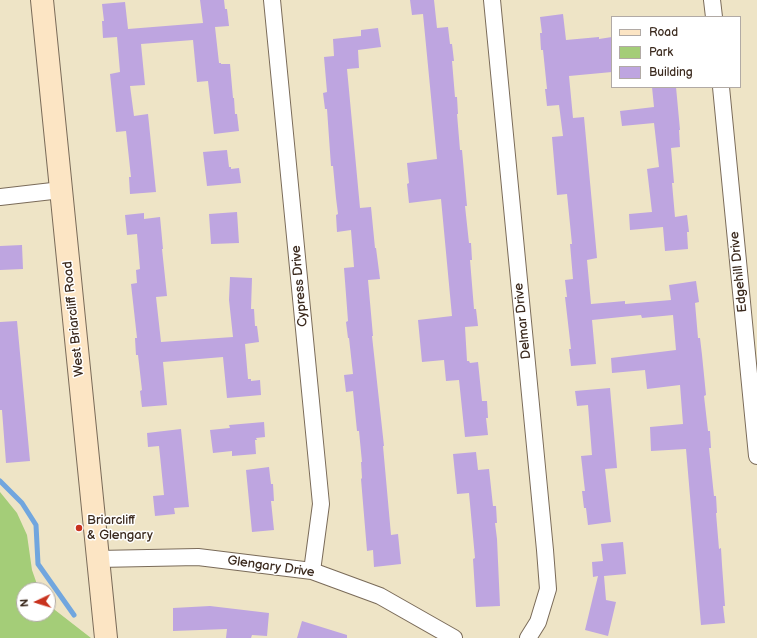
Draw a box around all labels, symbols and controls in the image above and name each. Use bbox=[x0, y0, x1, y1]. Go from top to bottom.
legend bbox=[611, 16, 741, 88]
text: Road bbox=[649, 25, 678, 40]
text: Park bbox=[649, 45, 673, 60]
text: Building bbox=[649, 65, 693, 80]
street label: Edgehill Drive bbox=[727, 231, 751, 313]
street label: Cypress Drive bbox=[289, 245, 311, 327]
street label: West Briarcliff Road bbox=[60, 260, 88, 378]
street label: Delmar Drive bbox=[511, 282, 535, 360]
place label: Briarcliff & Glengary bbox=[87, 513, 153, 544]
marker: Briarcliff & Glengary bbox=[74, 523, 84, 533]
street label: Glengary Drive bbox=[226, 553, 316, 581]
north arrow bbox=[16, 582, 56, 622]
text: N bbox=[18, 598, 31, 607]

